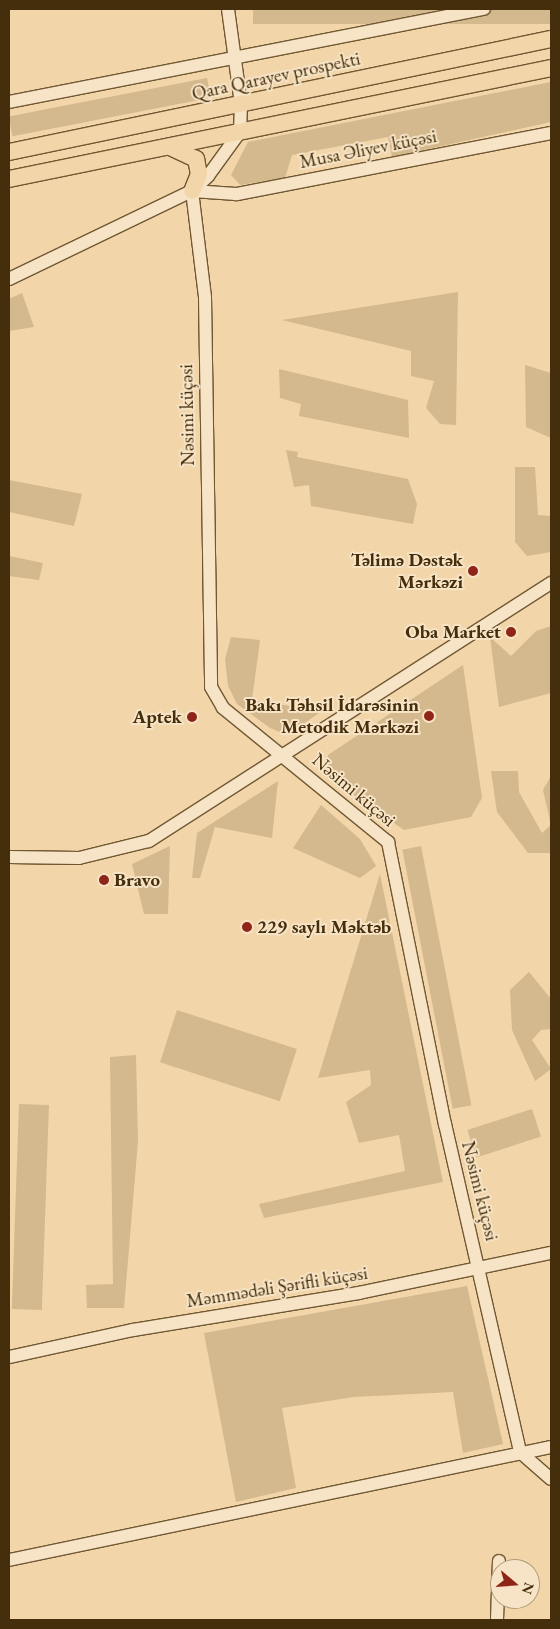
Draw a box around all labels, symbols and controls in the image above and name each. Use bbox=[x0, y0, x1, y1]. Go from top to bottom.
street label: Qara Qarayev prospekti bbox=[190, 47, 362, 105]
street label: Musa Əliyev küçəsi bbox=[298, 125, 438, 173]
street label: Nəsimi küçəsi bbox=[175, 364, 199, 466]
place label: Təlimə Dəstək Mərkəzi bbox=[351, 549, 463, 593]
marker: Təlimə Dəstək Mərkəzi bbox=[467, 565, 479, 577]
place label: Oba Market bbox=[405, 621, 501, 643]
marker: Oba Market bbox=[505, 626, 517, 638]
place label: Bakı Təhsil İdarəsinin Metodik Mərkəzi bbox=[245, 694, 419, 738]
place label: Aptek bbox=[133, 706, 182, 728]
marker: Bakı Təhsil İdarəsinin Metodik Mərkəzi bbox=[423, 710, 435, 722]
marker: Aptek bbox=[186, 711, 198, 723]
street label: Nəsimi küçəsi bbox=[308, 748, 400, 832]
place label: Bravo bbox=[114, 869, 160, 891]
marker: Bravo bbox=[98, 874, 110, 886]
place label: 229 saylı Məktəb bbox=[257, 916, 391, 938]
marker: 229 saylı Məktəb bbox=[241, 921, 253, 933]
street label: Nəsimi küçəsi bbox=[457, 1139, 503, 1243]
street label: Məmmədəli Şərifli küçəsi bbox=[185, 1261, 369, 1313]
north arrow bbox=[490, 1559, 540, 1609]
text: N bbox=[518, 1580, 539, 1596]

